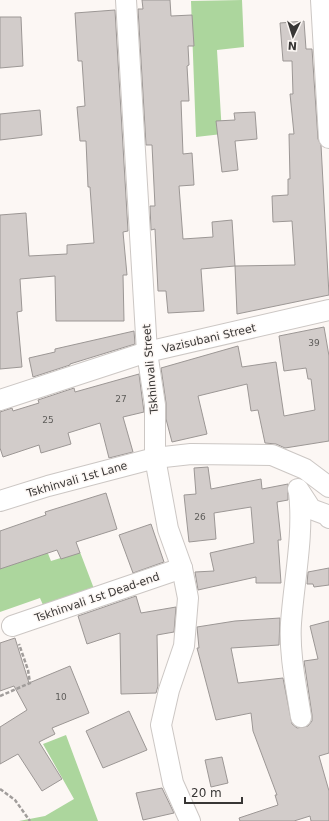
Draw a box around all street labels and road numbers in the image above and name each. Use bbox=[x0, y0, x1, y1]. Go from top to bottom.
street label: Vazisubani Street bbox=[161, 321, 258, 356]
street label: Tskhinvali Street bbox=[140, 323, 161, 415]
street label: Tskhinvali 1st Lane bbox=[24, 459, 129, 500]
street label: Tskhinvali 1st Dead-end bbox=[32, 570, 161, 625]

